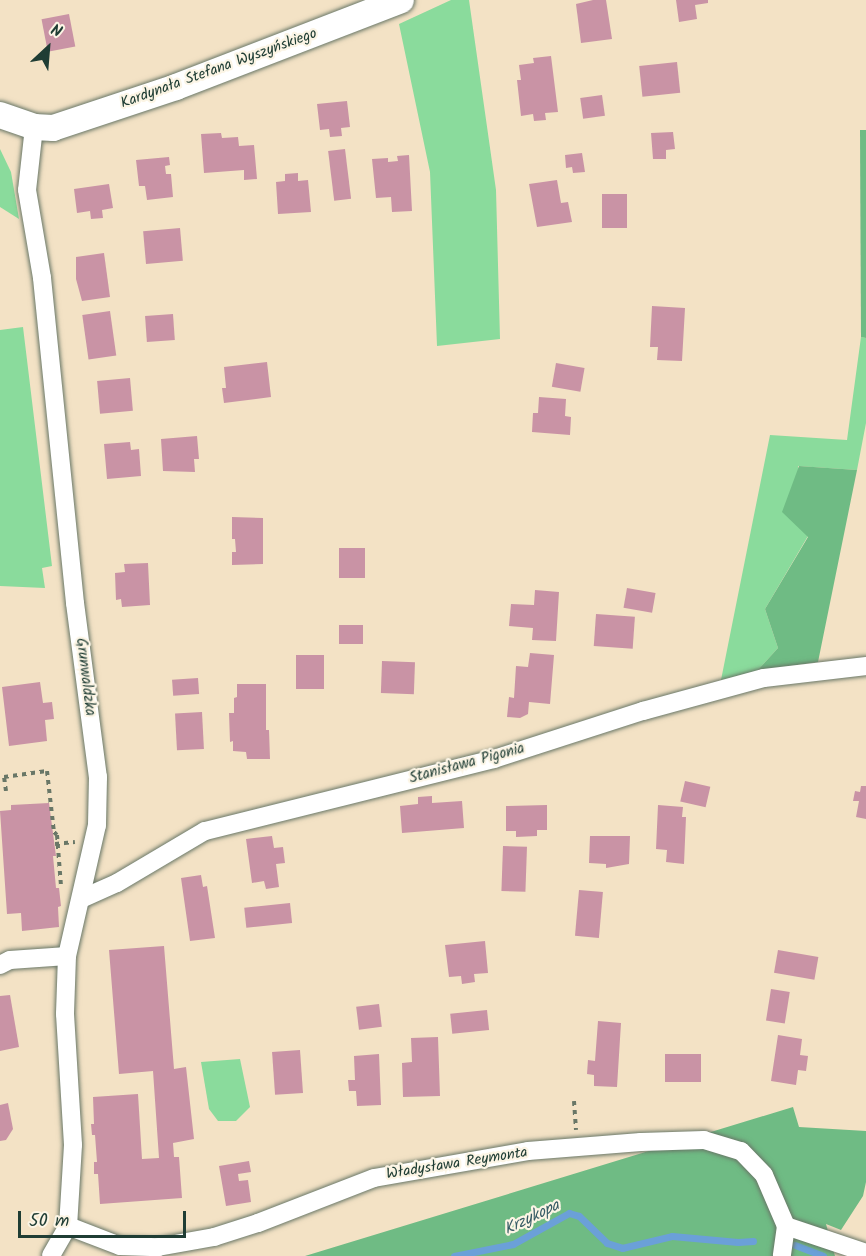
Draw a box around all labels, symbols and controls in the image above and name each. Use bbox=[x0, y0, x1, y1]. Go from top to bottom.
north arrow bbox=[18, 18, 78, 78]
text: N bbox=[46, 18, 66, 45]
street label: Kardynała Stefana Wyszyńskiego bbox=[118, 25, 320, 113]
street label: Grunwaldzka bbox=[71, 637, 99, 717]
street label: Stanisława Pigonia bbox=[407, 740, 527, 788]
street label: Władysława Reymonta bbox=[385, 1144, 529, 1184]
water label: Krzykopa bbox=[501, 1196, 563, 1240]
scale bar bbox=[21, 1199, 189, 1237]
text: 50 m bbox=[29, 1207, 69, 1236]

